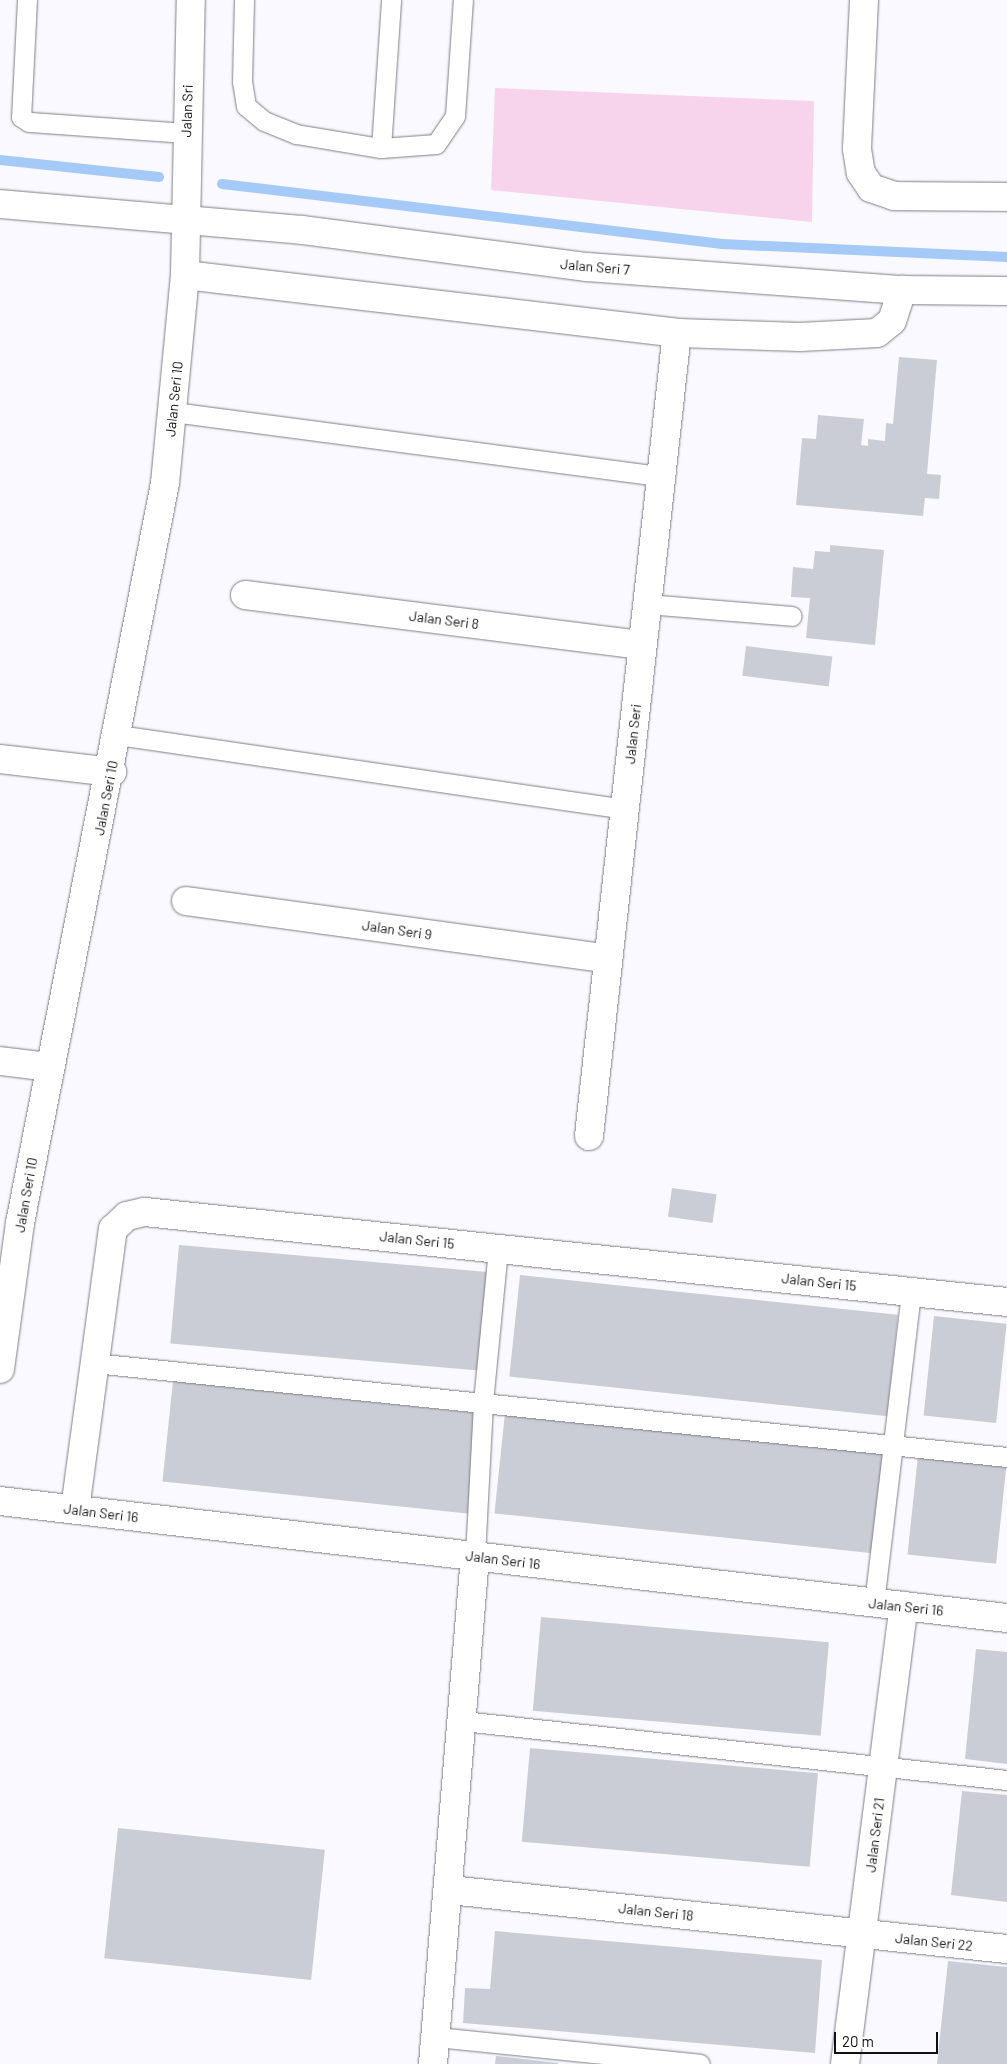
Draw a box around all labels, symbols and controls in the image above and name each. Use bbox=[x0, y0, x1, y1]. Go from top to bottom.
street label: Jalan Sri bbox=[178, 84, 196, 138]
street label: Jalan Seri 7 bbox=[560, 256, 630, 278]
street label: Jalan Seri 10 bbox=[162, 360, 186, 438]
street label: Jalan Seri 8 bbox=[408, 607, 480, 633]
street label: Jalan Seri bbox=[621, 703, 645, 765]
street label: Jalan Seri 10 bbox=[91, 759, 121, 837]
street label: Jalan Seri 9 bbox=[361, 917, 433, 943]
street label: Jalan Seri 10 bbox=[11, 1156, 41, 1234]
street label: Jalan Seri 15 bbox=[379, 1228, 455, 1252]
street label: Jalan Seri 15 bbox=[781, 1270, 857, 1294]
street label: Jalan Seri 16 bbox=[63, 1500, 139, 1526]
street label: Jalan Seri 16 bbox=[465, 1547, 541, 1573]
street label: Jalan Seri 16 bbox=[868, 1595, 944, 1619]
street label: Jalan Seri 21 bbox=[862, 1797, 888, 1873]
street label: Jalan Seri 18 bbox=[618, 1900, 694, 1924]
street label: Jalan Seri 22 bbox=[894, 1930, 974, 1954]
scale bar bbox=[837, 2022, 941, 2054]
text: 20 m bbox=[842, 2032, 874, 2050]

